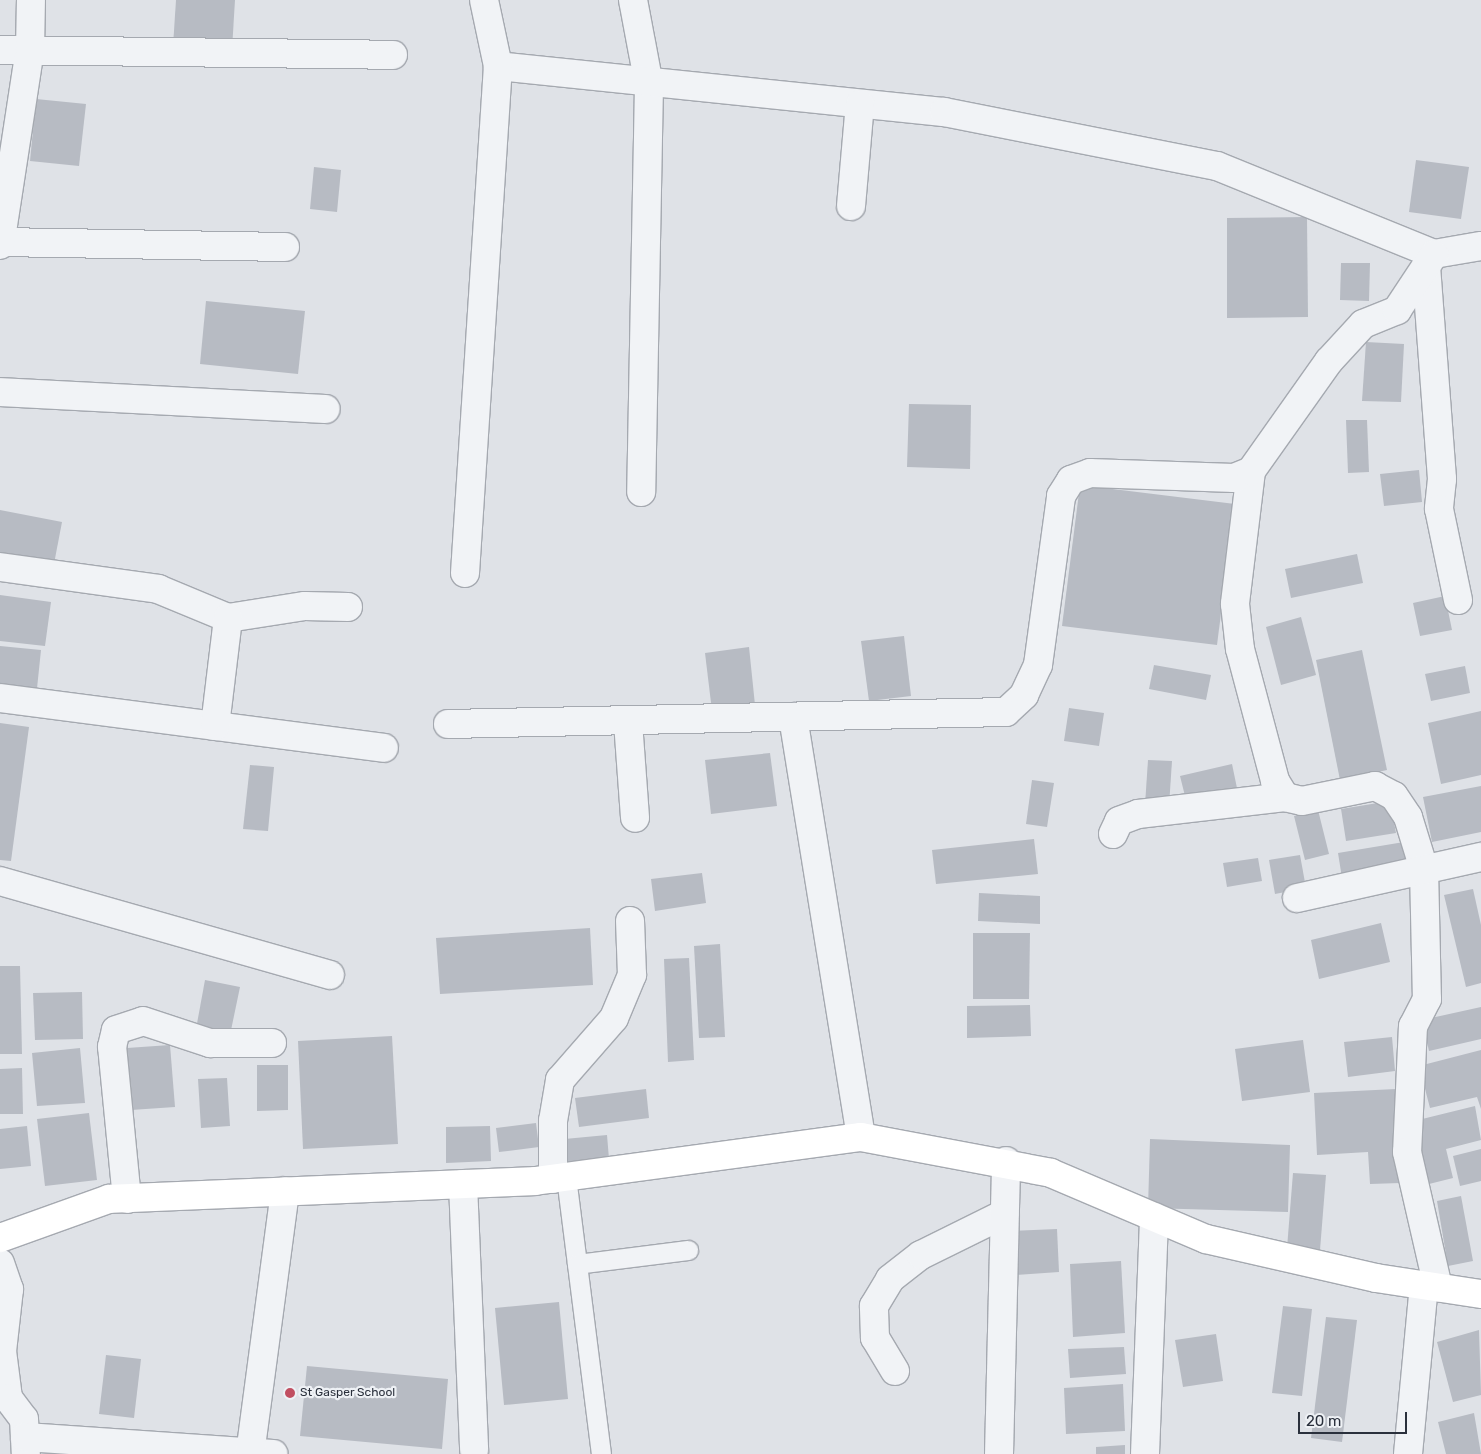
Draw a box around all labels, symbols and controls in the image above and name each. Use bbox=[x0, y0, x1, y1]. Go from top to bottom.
place label: St Gasper School bbox=[300, 1386, 395, 1400]
marker: St Gasper School bbox=[284, 1387, 296, 1399]
scale bar bbox=[1301, 1402, 1410, 1434]
text: 20 m bbox=[1306, 1412, 1341, 1430]

